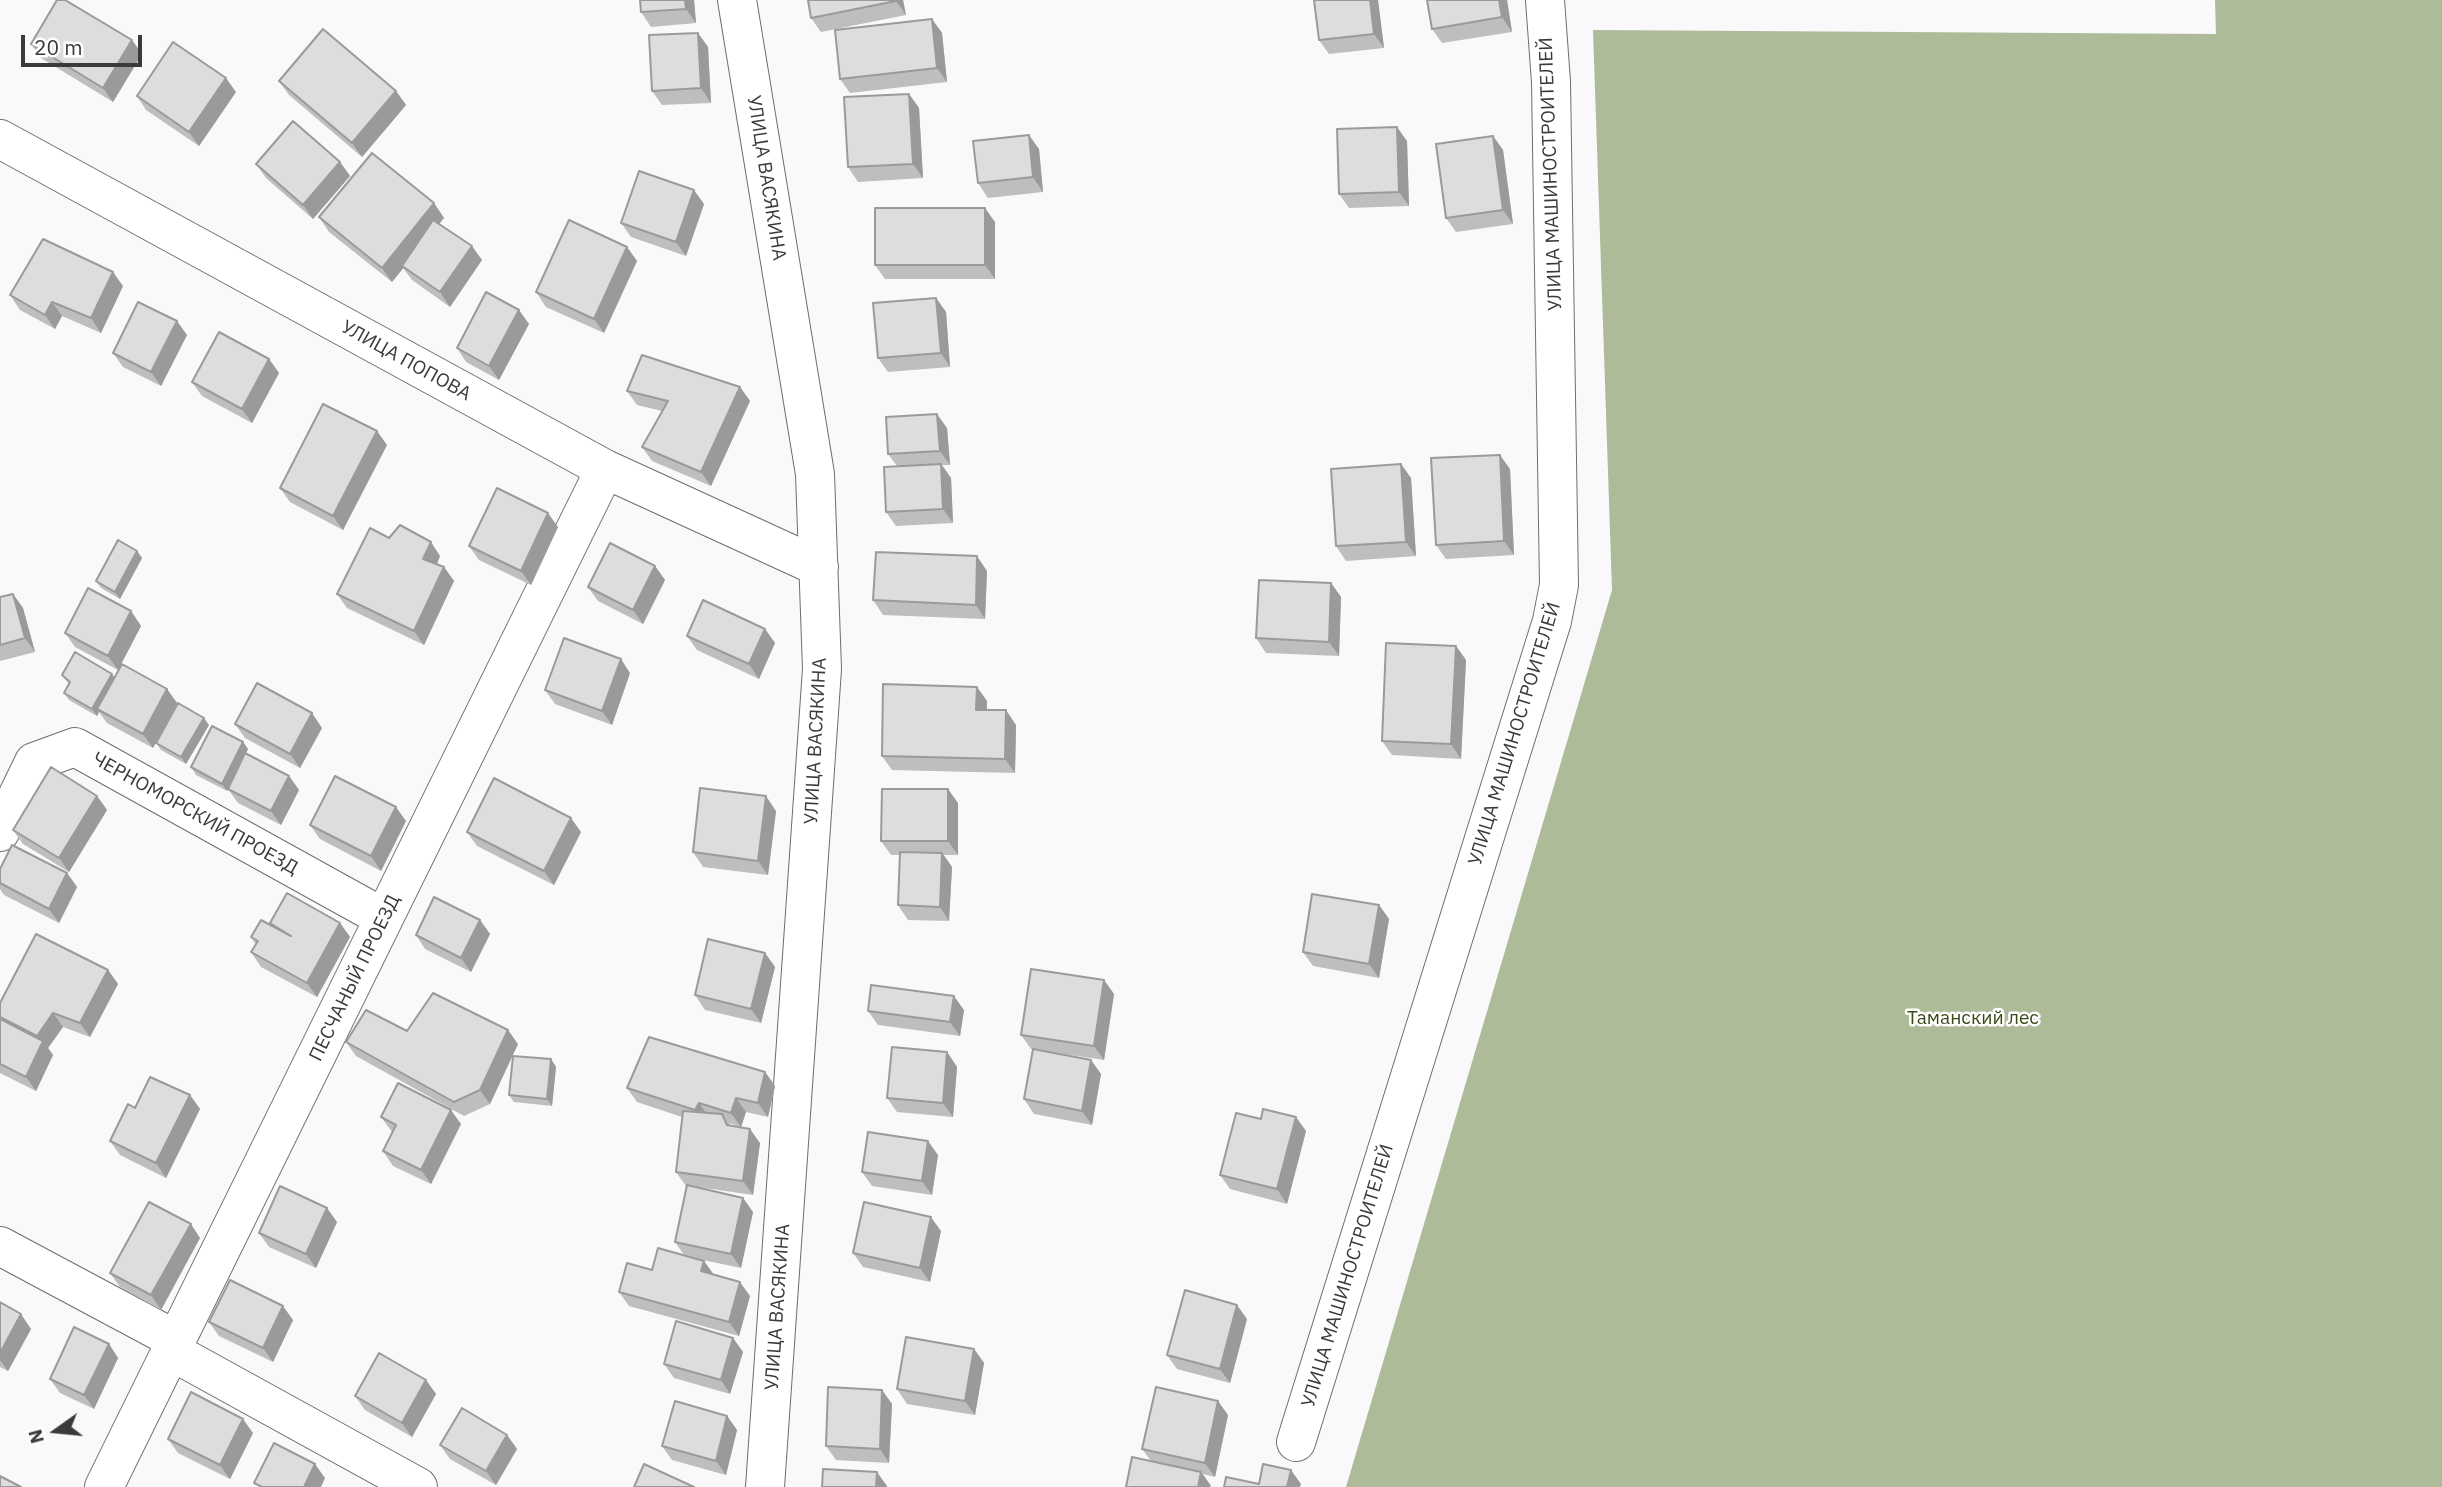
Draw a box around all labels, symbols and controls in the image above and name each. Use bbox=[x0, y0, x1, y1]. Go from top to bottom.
scale bar bbox=[24, 21, 145, 65]
text: 20 m bbox=[34, 33, 83, 61]
street label: УЛИЦА МАШИНОСТРОИТЕЛЕЙ bbox=[1535, 37, 1567, 311]
street label: УЛИЦА ВАСЯКИНА bbox=[742, 94, 790, 262]
street label: УЛИЦА ПОПОВА bbox=[337, 316, 475, 406]
street label: УЛИЦА МАШИНОСТРОИТЕЛЕЙ bbox=[1464, 600, 1566, 868]
street label: УЛИЦА ВАСЯКИНА bbox=[800, 657, 832, 825]
street label: ЧЕРНОМОРСКИЙ ПРОЕЗД bbox=[88, 748, 302, 880]
street label: ПЕСЧАНЫЙ ПРОЕЗД bbox=[305, 891, 405, 1065]
park label: Таманский лес bbox=[1907, 1008, 2039, 1030]
street label: УЛИЦА МАШИНОСТРОИТЕЛЕЙ bbox=[1297, 1142, 1399, 1410]
street label: УЛИЦА ВАСЯКИНА bbox=[761, 1223, 795, 1391]
north arrow bbox=[21, 1396, 91, 1466]
text: N bbox=[22, 1427, 49, 1446]

